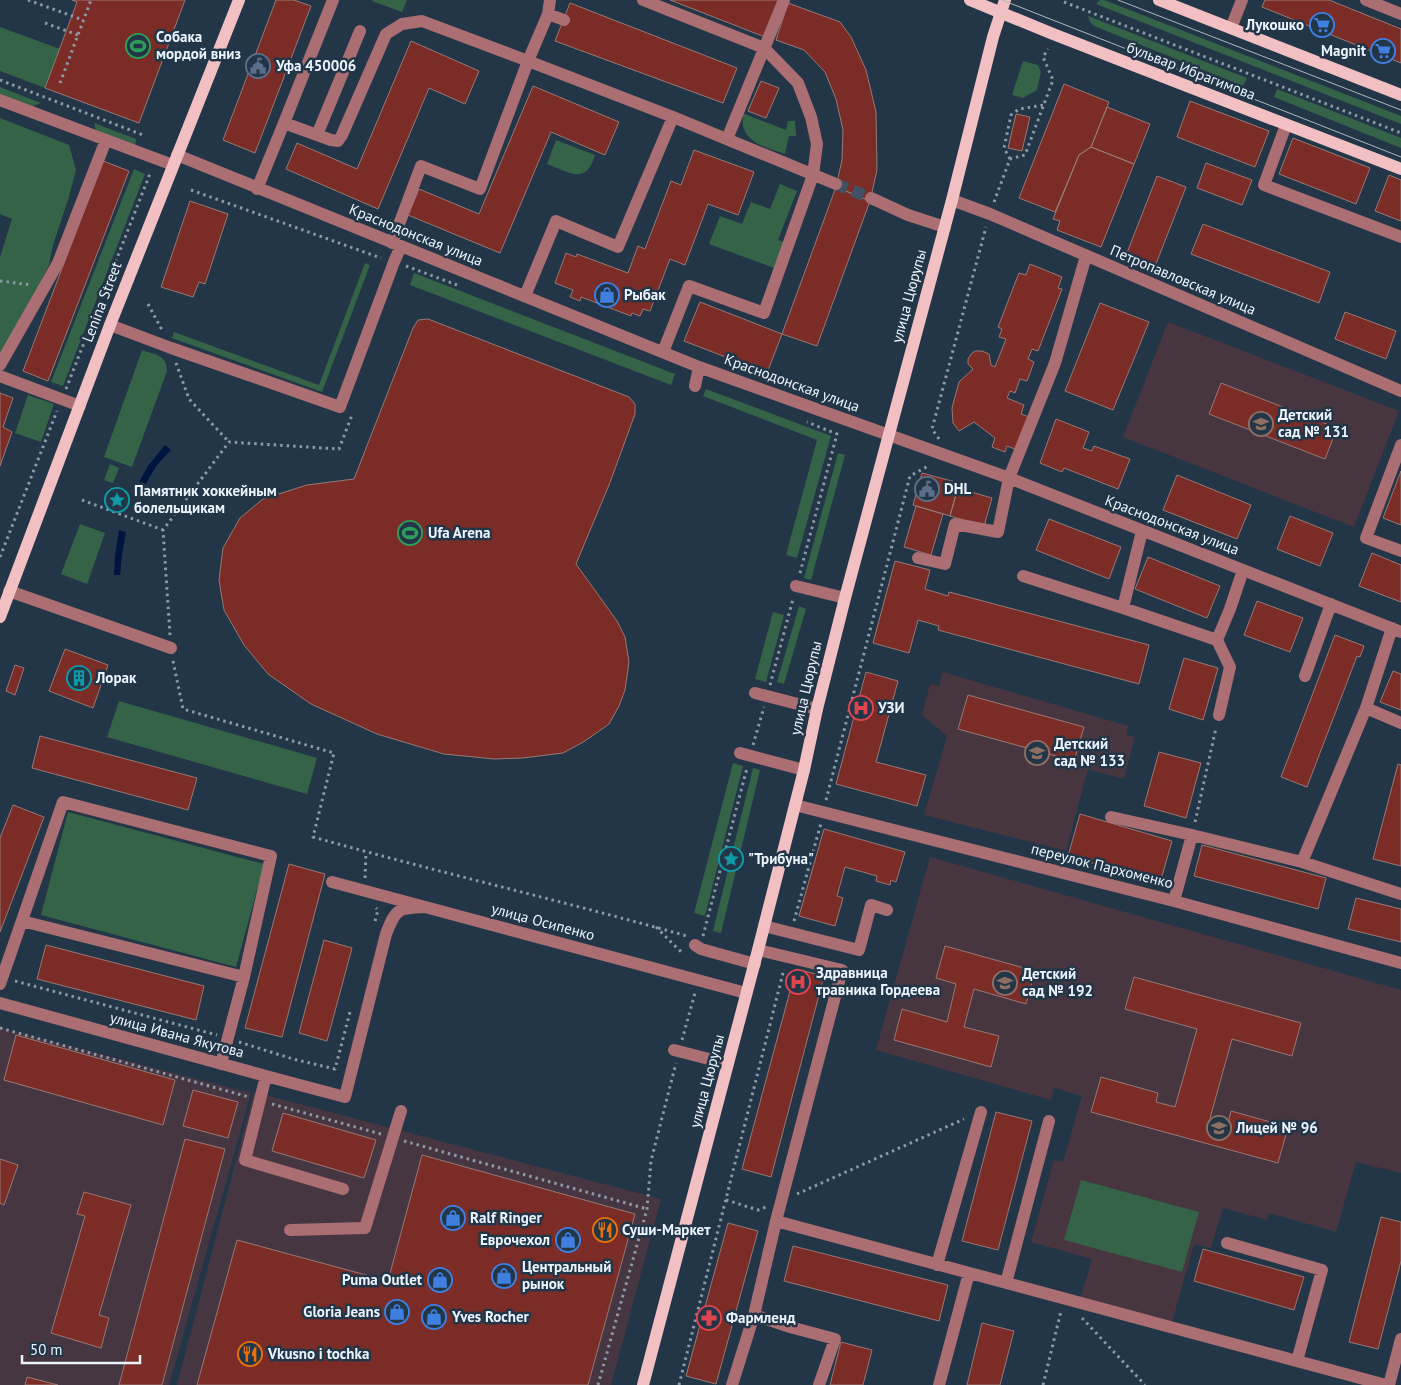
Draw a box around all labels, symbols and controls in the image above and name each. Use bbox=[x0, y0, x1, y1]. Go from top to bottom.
supermarket icon: Лукошко bbox=[1309, 12, 1335, 38]
place label: Лукошко bbox=[1245, 15, 1304, 34]
place label: Собака мордой вниз bbox=[156, 27, 241, 63]
sports icon: Собака мордой вниз bbox=[125, 33, 151, 59]
street label: бульвар Ибрагимова bbox=[1124, 37, 1258, 104]
supermarket icon: Magnit bbox=[1370, 38, 1396, 64]
place label: Magnit bbox=[1321, 41, 1367, 60]
public building icon: Уфа 450006 bbox=[245, 53, 271, 79]
place label: Уфа 450006 bbox=[275, 56, 356, 75]
street label: Краснодонская улица bbox=[347, 199, 486, 270]
street label: Петропавловская улица bbox=[1108, 240, 1259, 319]
street label: улица Цюрупы bbox=[887, 247, 930, 345]
street label: Lenina Street bbox=[77, 259, 126, 345]
shop icon: Рыбак bbox=[594, 282, 620, 308]
place label: Рыбак bbox=[624, 285, 666, 304]
street label: Краснодонская улица bbox=[722, 349, 862, 416]
place label: Детский сад № 131 bbox=[1278, 405, 1349, 441]
school or university icon: Детский сад № 131 bbox=[1248, 411, 1274, 437]
public building icon: DHL bbox=[914, 476, 940, 502]
place label: DHL bbox=[944, 479, 971, 498]
place label: Памятник хоккейным болельщикам bbox=[134, 481, 277, 517]
place icon: Памятник хоккейным болельщикам bbox=[104, 487, 130, 513]
street label: Краснодонская улица bbox=[1102, 490, 1242, 559]
sports icon: Ufa Arena bbox=[397, 520, 423, 546]
place label: Ufa Arena bbox=[428, 523, 490, 542]
street label: улица Цюрупы bbox=[785, 639, 826, 737]
building icon: Лорак bbox=[66, 665, 92, 691]
place label: Лорак bbox=[95, 668, 137, 687]
hospital icon: УЗИ bbox=[848, 695, 874, 721]
place label: УЗИ bbox=[877, 698, 904, 717]
place label: Детский сад № 133 bbox=[1054, 734, 1125, 770]
school or university icon: Детский сад № 133 bbox=[1024, 740, 1050, 766]
street label: переулок Пархоменко bbox=[1029, 839, 1175, 892]
place icon: "Трибуна" bbox=[718, 846, 744, 872]
place label: "Трибуна" bbox=[748, 849, 814, 868]
street label: улица Осипенко bbox=[489, 899, 597, 944]
place label: Здравница травника Гордеева bbox=[816, 963, 940, 999]
place label: Детский сад № 192 bbox=[1022, 964, 1093, 1000]
hospital icon: Здравница травника Гордеева bbox=[785, 969, 811, 995]
school or university icon: Детский сад № 192 bbox=[992, 970, 1018, 996]
street label: улица Ивана Якутова bbox=[108, 1007, 246, 1062]
street label: улица Цюрупы bbox=[685, 1032, 728, 1130]
school or university icon: Лицей № 96 bbox=[1206, 1115, 1232, 1141]
place label: Лицей № 96 bbox=[1235, 1118, 1318, 1137]
shop icon: Ralf Ringer bbox=[440, 1205, 466, 1231]
place label: Ralf Ringer bbox=[470, 1208, 542, 1227]
restaurant icon: Суши-Маркет bbox=[592, 1217, 618, 1243]
place label: Суши-Маркет bbox=[622, 1220, 711, 1239]
shop icon: Еврочехол bbox=[555, 1227, 581, 1253]
place label: Еврочехол bbox=[480, 1230, 550, 1249]
place label: Центральный рынок bbox=[522, 1257, 611, 1293]
shop icon: Центральный рынок bbox=[491, 1263, 517, 1289]
shop icon: Puma Outlet bbox=[427, 1267, 453, 1293]
place label: Puma Outlet bbox=[342, 1270, 423, 1289]
shop icon: Gloria Jeans bbox=[384, 1299, 410, 1325]
place label: Gloria Jeans bbox=[303, 1302, 380, 1321]
shop icon: Yves Rocher bbox=[421, 1304, 447, 1330]
pharmacy icon: Фармленд bbox=[696, 1305, 722, 1331]
place label: Yves Rocher bbox=[451, 1307, 530, 1326]
place label: Фармленд bbox=[726, 1308, 796, 1327]
scale bar bbox=[22, 1332, 140, 1364]
text: 50 m bbox=[30, 1340, 63, 1359]
restaurant icon: Vkusno i tochka bbox=[237, 1341, 263, 1367]
place label: Vkusno i tochka bbox=[267, 1344, 369, 1363]

